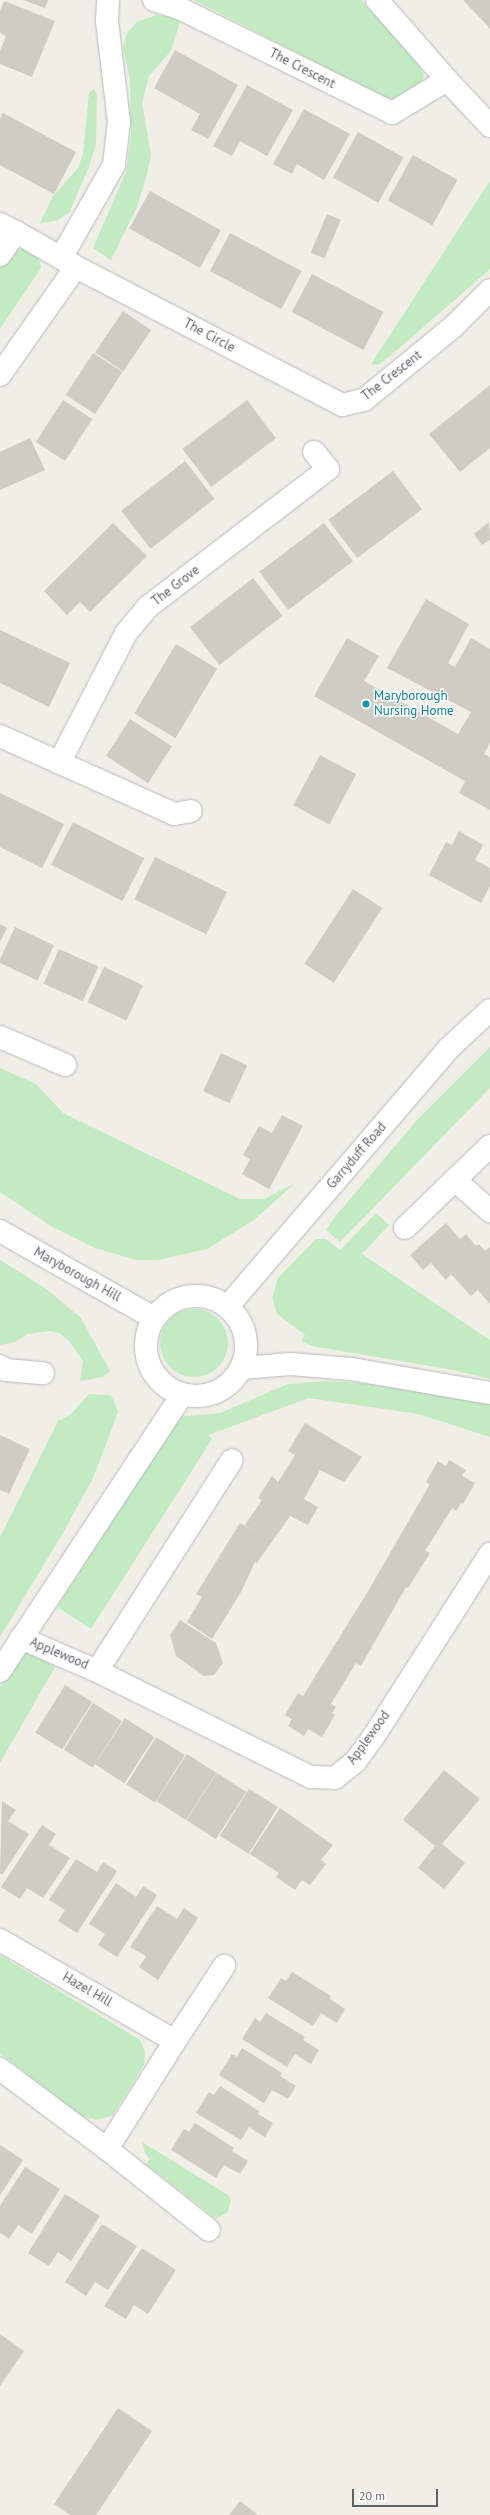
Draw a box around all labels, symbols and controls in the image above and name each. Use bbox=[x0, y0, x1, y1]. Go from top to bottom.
street label: The Crescent bbox=[266, 46, 338, 92]
street label: The Circle bbox=[181, 316, 237, 356]
street label: The Crescent bbox=[359, 348, 425, 404]
street label: The Grove bbox=[149, 563, 203, 609]
place label: Maryborough Nursing Home bbox=[374, 689, 454, 720]
marker: Maryborough Nursing Home bbox=[361, 699, 371, 709]
street label: Garryduff Road bbox=[324, 1120, 390, 1192]
street label: Maryborough Hill bbox=[31, 1245, 123, 1305]
street label: Applewood bbox=[27, 1635, 91, 1673]
street label: Applewood bbox=[344, 1708, 394, 1768]
street label: Hazel Hill bbox=[60, 1970, 114, 2010]
scale bar bbox=[354, 2481, 440, 2507]
text: 20 m bbox=[359, 2488, 385, 2503]

